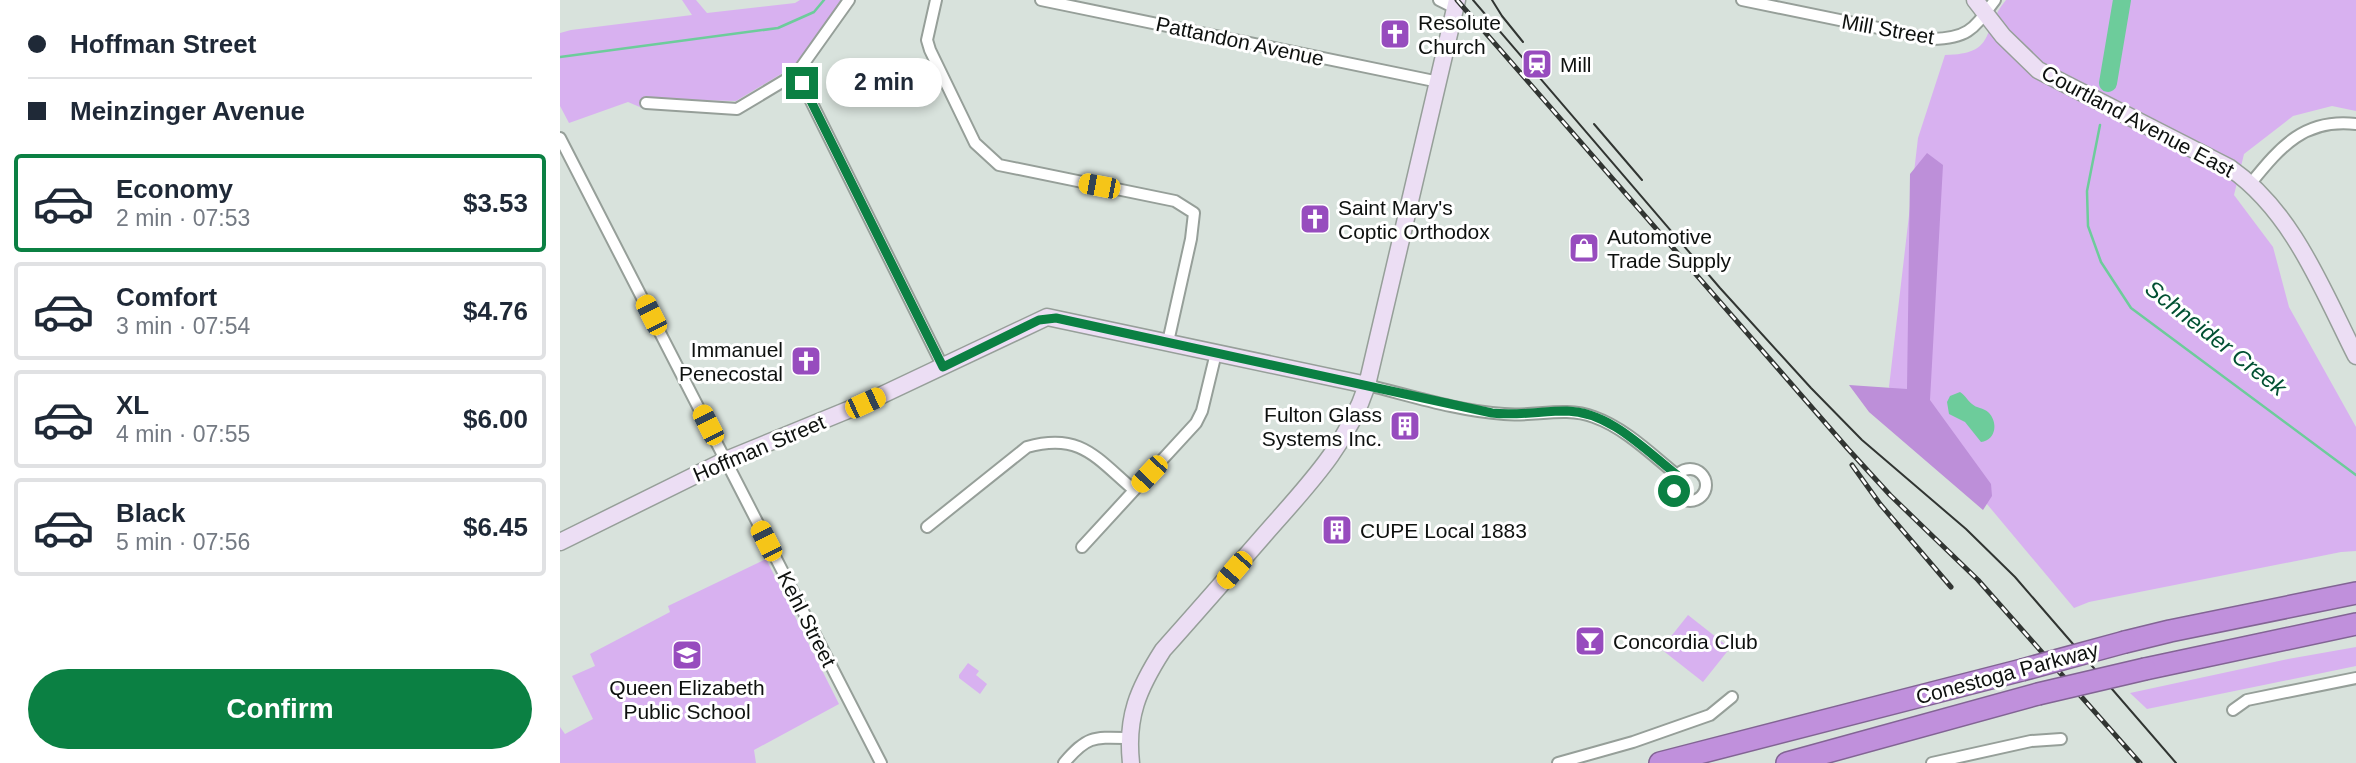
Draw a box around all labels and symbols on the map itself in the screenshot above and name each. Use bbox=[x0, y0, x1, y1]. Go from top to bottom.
street label: Mill Street bbox=[1840, 10, 1936, 48]
place label: Resolute Church bbox=[1418, 11, 1501, 58]
street label: Pattandon Avenue bbox=[1154, 12, 1326, 70]
church icon: Resolute Church bbox=[1378, 17, 1412, 51]
station icon: Mill bbox=[1520, 47, 1554, 81]
place label: Mill bbox=[1560, 53, 1592, 76]
callout: 2 min bbox=[826, 58, 942, 108]
street label: Courtland Avenue East bbox=[2038, 61, 2238, 182]
route end bbox=[786, 67, 818, 99]
car bbox=[1077, 172, 1122, 200]
place label: Saint Mary's Coptic Orthodox bbox=[1338, 196, 1490, 243]
church icon: Saint Mary's Coptic Orthodox bbox=[1298, 202, 1332, 236]
place label: Automotive Trade Supply bbox=[1607, 225, 1732, 272]
shop icon: Automotive Trade Supply bbox=[1567, 231, 1601, 265]
water label: Schneider Creek bbox=[2140, 275, 2293, 402]
car bbox=[633, 292, 670, 338]
place label: Immanuel Penecostal bbox=[679, 338, 783, 385]
church icon: Immanuel Penecostal bbox=[789, 344, 823, 378]
car bbox=[842, 385, 889, 421]
car bbox=[690, 402, 727, 448]
place label: Fulton Glass Systems Inc. bbox=[1262, 403, 1382, 450]
building icon: Fulton Glass Systems Inc. bbox=[1388, 409, 1422, 443]
street label: Hoffman Street bbox=[690, 410, 828, 486]
car bbox=[1127, 451, 1172, 497]
route start bbox=[1658, 475, 1690, 507]
building icon: CUPE Local 1883 bbox=[1320, 513, 1354, 547]
car bbox=[748, 518, 785, 564]
place label: CUPE Local 1883 bbox=[1360, 519, 1527, 542]
car bbox=[1213, 547, 1256, 593]
street label: Kehl Street bbox=[773, 567, 841, 671]
bar icon: Concordia Club bbox=[1573, 624, 1607, 658]
place label: Concordia Club bbox=[1613, 630, 1758, 653]
street label: Conestoga Parkway bbox=[1913, 637, 2101, 708]
school or university icon: Queen Elizabeth Public School bbox=[670, 638, 704, 672]
place label: Queen Elizabeth Public School bbox=[609, 676, 765, 723]

